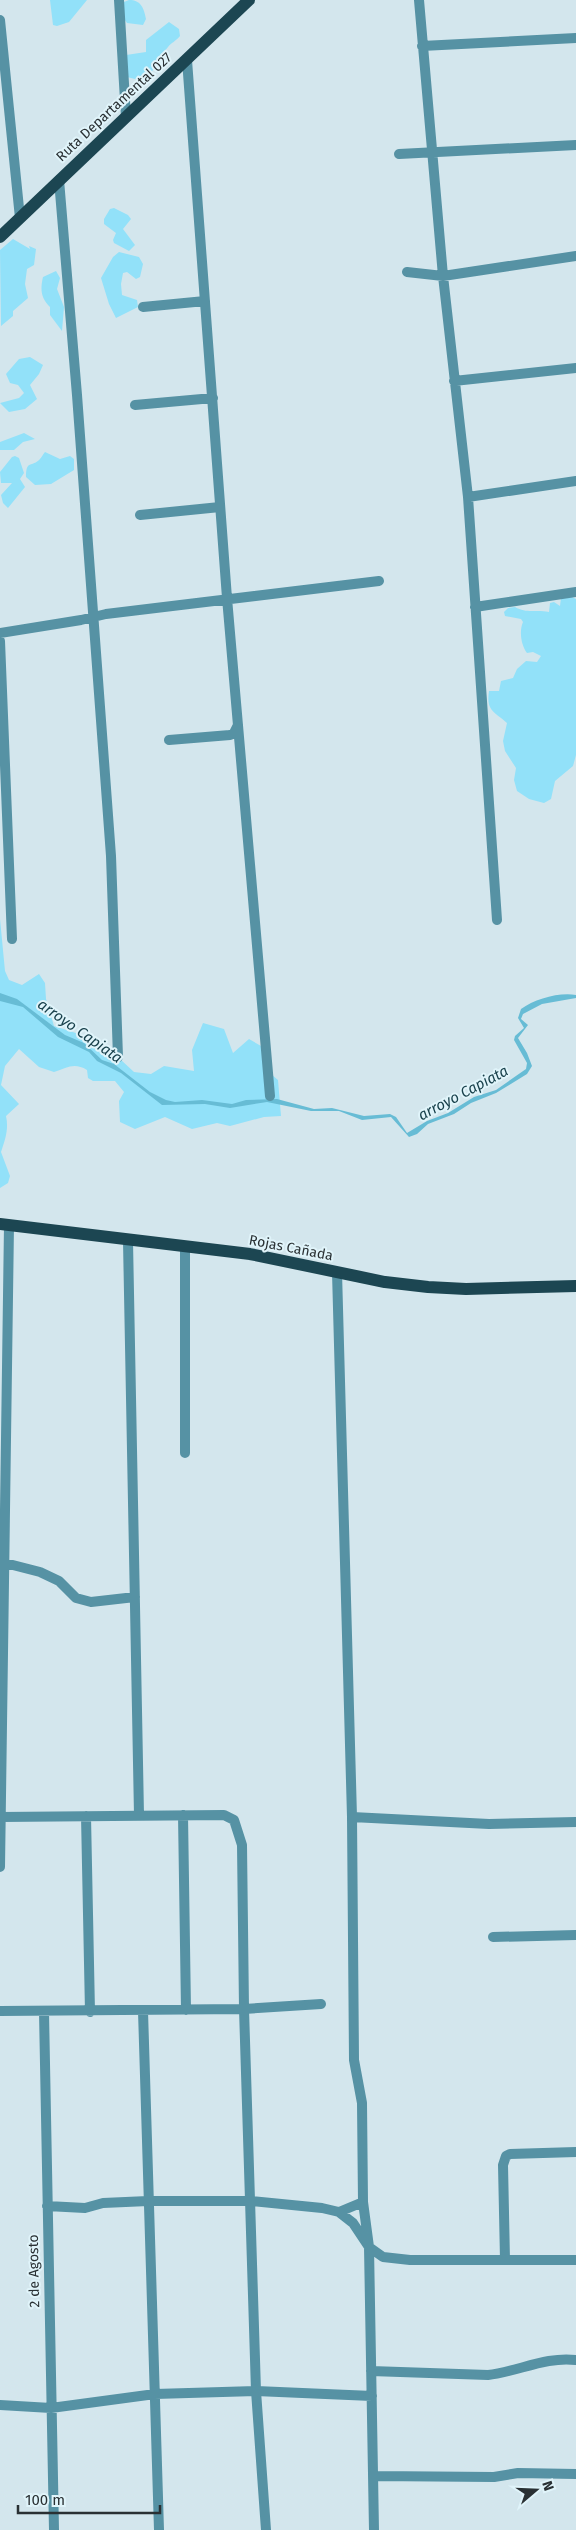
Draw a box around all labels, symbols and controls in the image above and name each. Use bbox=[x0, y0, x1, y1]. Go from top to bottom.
street label: Ruta Departamental 027 bbox=[53, 49, 175, 165]
water label: arroyo Capiata bbox=[34, 995, 126, 1067]
water label: arroyo Capiata bbox=[415, 1062, 511, 1124]
street label: Rojas Cañada bbox=[248, 1232, 334, 1264]
street label: 2 de Agosto bbox=[25, 2234, 43, 2308]
north arrow bbox=[511, 2465, 561, 2515]
text: N bbox=[538, 2479, 557, 2493]
scale bar bbox=[18, 2482, 160, 2514]
text: 100 m bbox=[25, 2491, 65, 2509]

